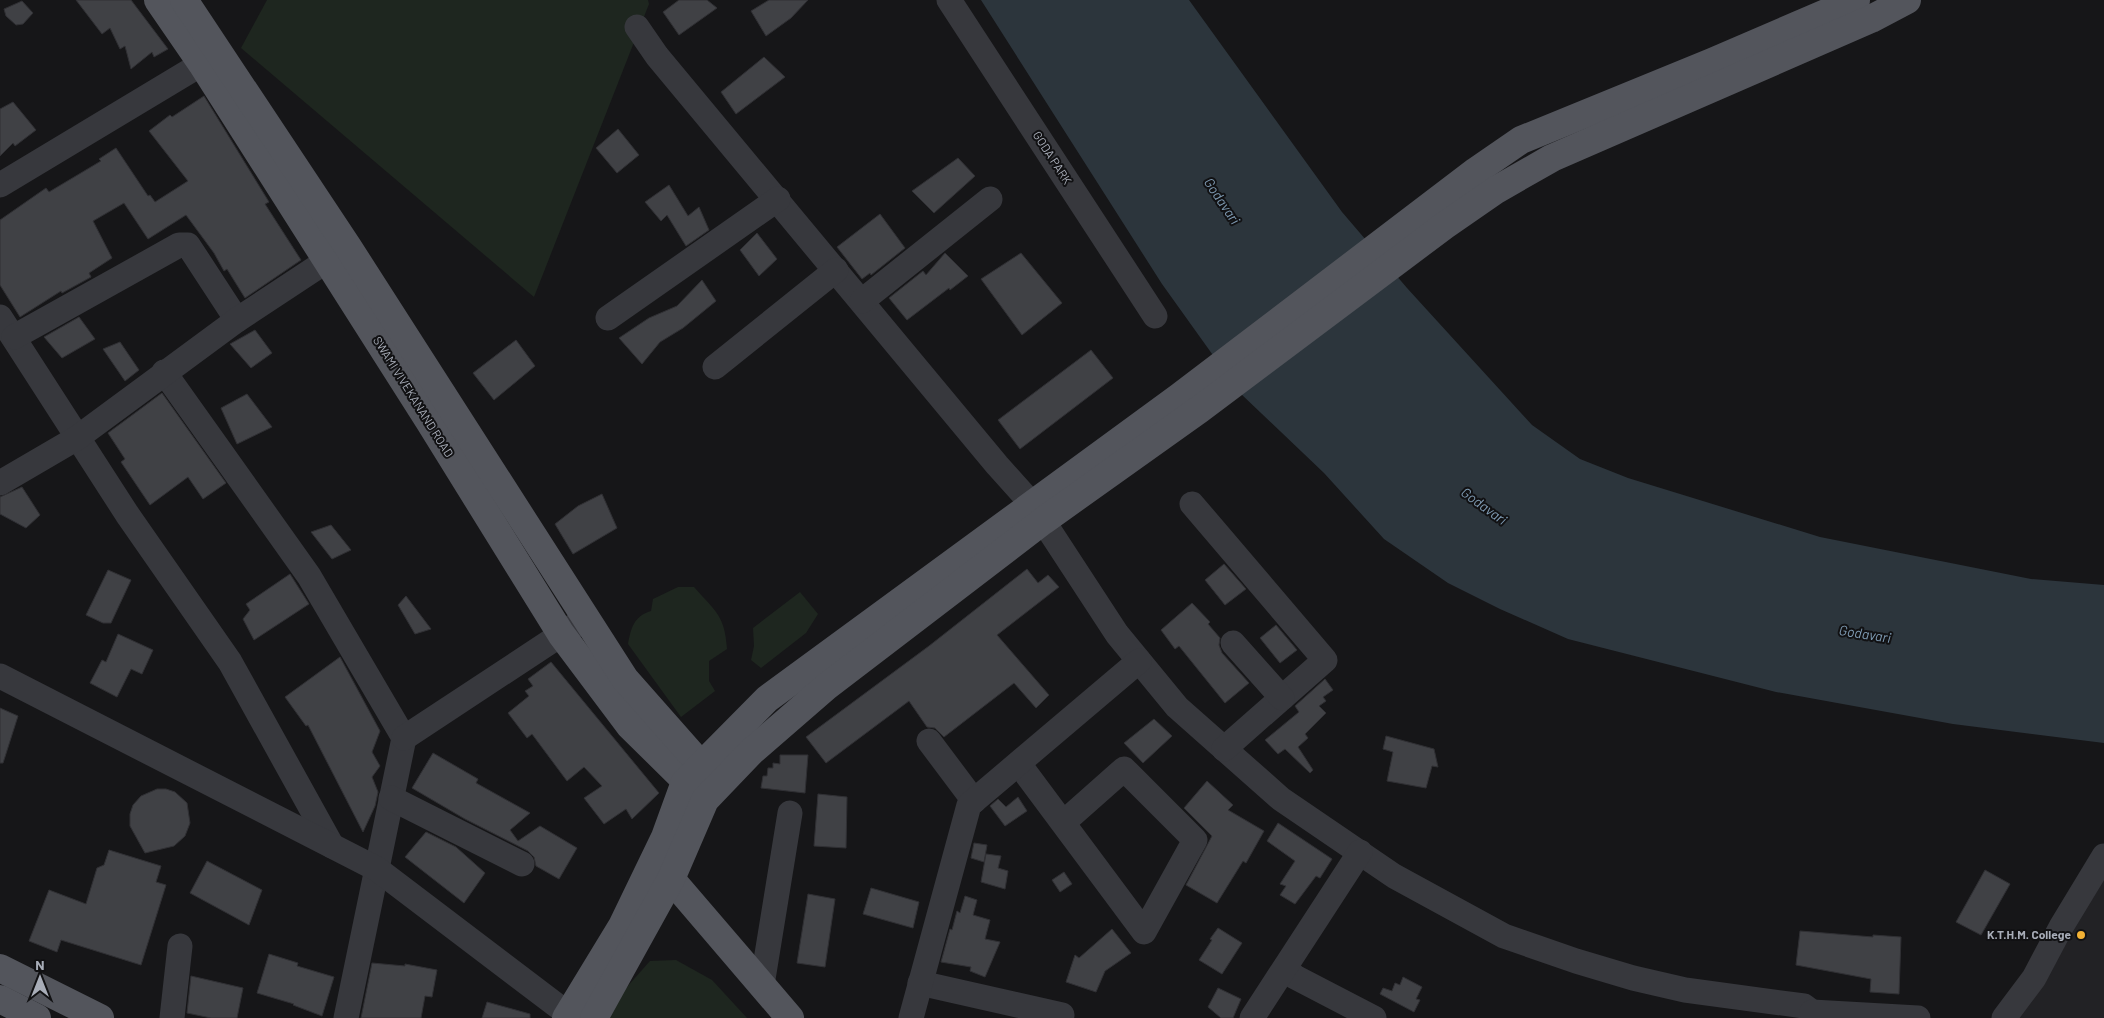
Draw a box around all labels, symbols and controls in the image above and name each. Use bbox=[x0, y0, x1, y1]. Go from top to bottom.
street label: GODA PARK bbox=[1031, 128, 1076, 187]
water label: Godavari bbox=[1201, 174, 1244, 228]
street label: SWAMI VIVEKANAND ROAD bbox=[371, 334, 457, 459]
water label: Godavari bbox=[1458, 483, 1511, 528]
water label: Godavari bbox=[1838, 621, 1893, 646]
place label: K.T.H.M. College bbox=[1987, 927, 2071, 941]
marker: K.T.H.M. College bbox=[2075, 929, 2087, 941]
north arrow bbox=[15, 953, 65, 1003]
text: N bbox=[35, 956, 45, 973]

